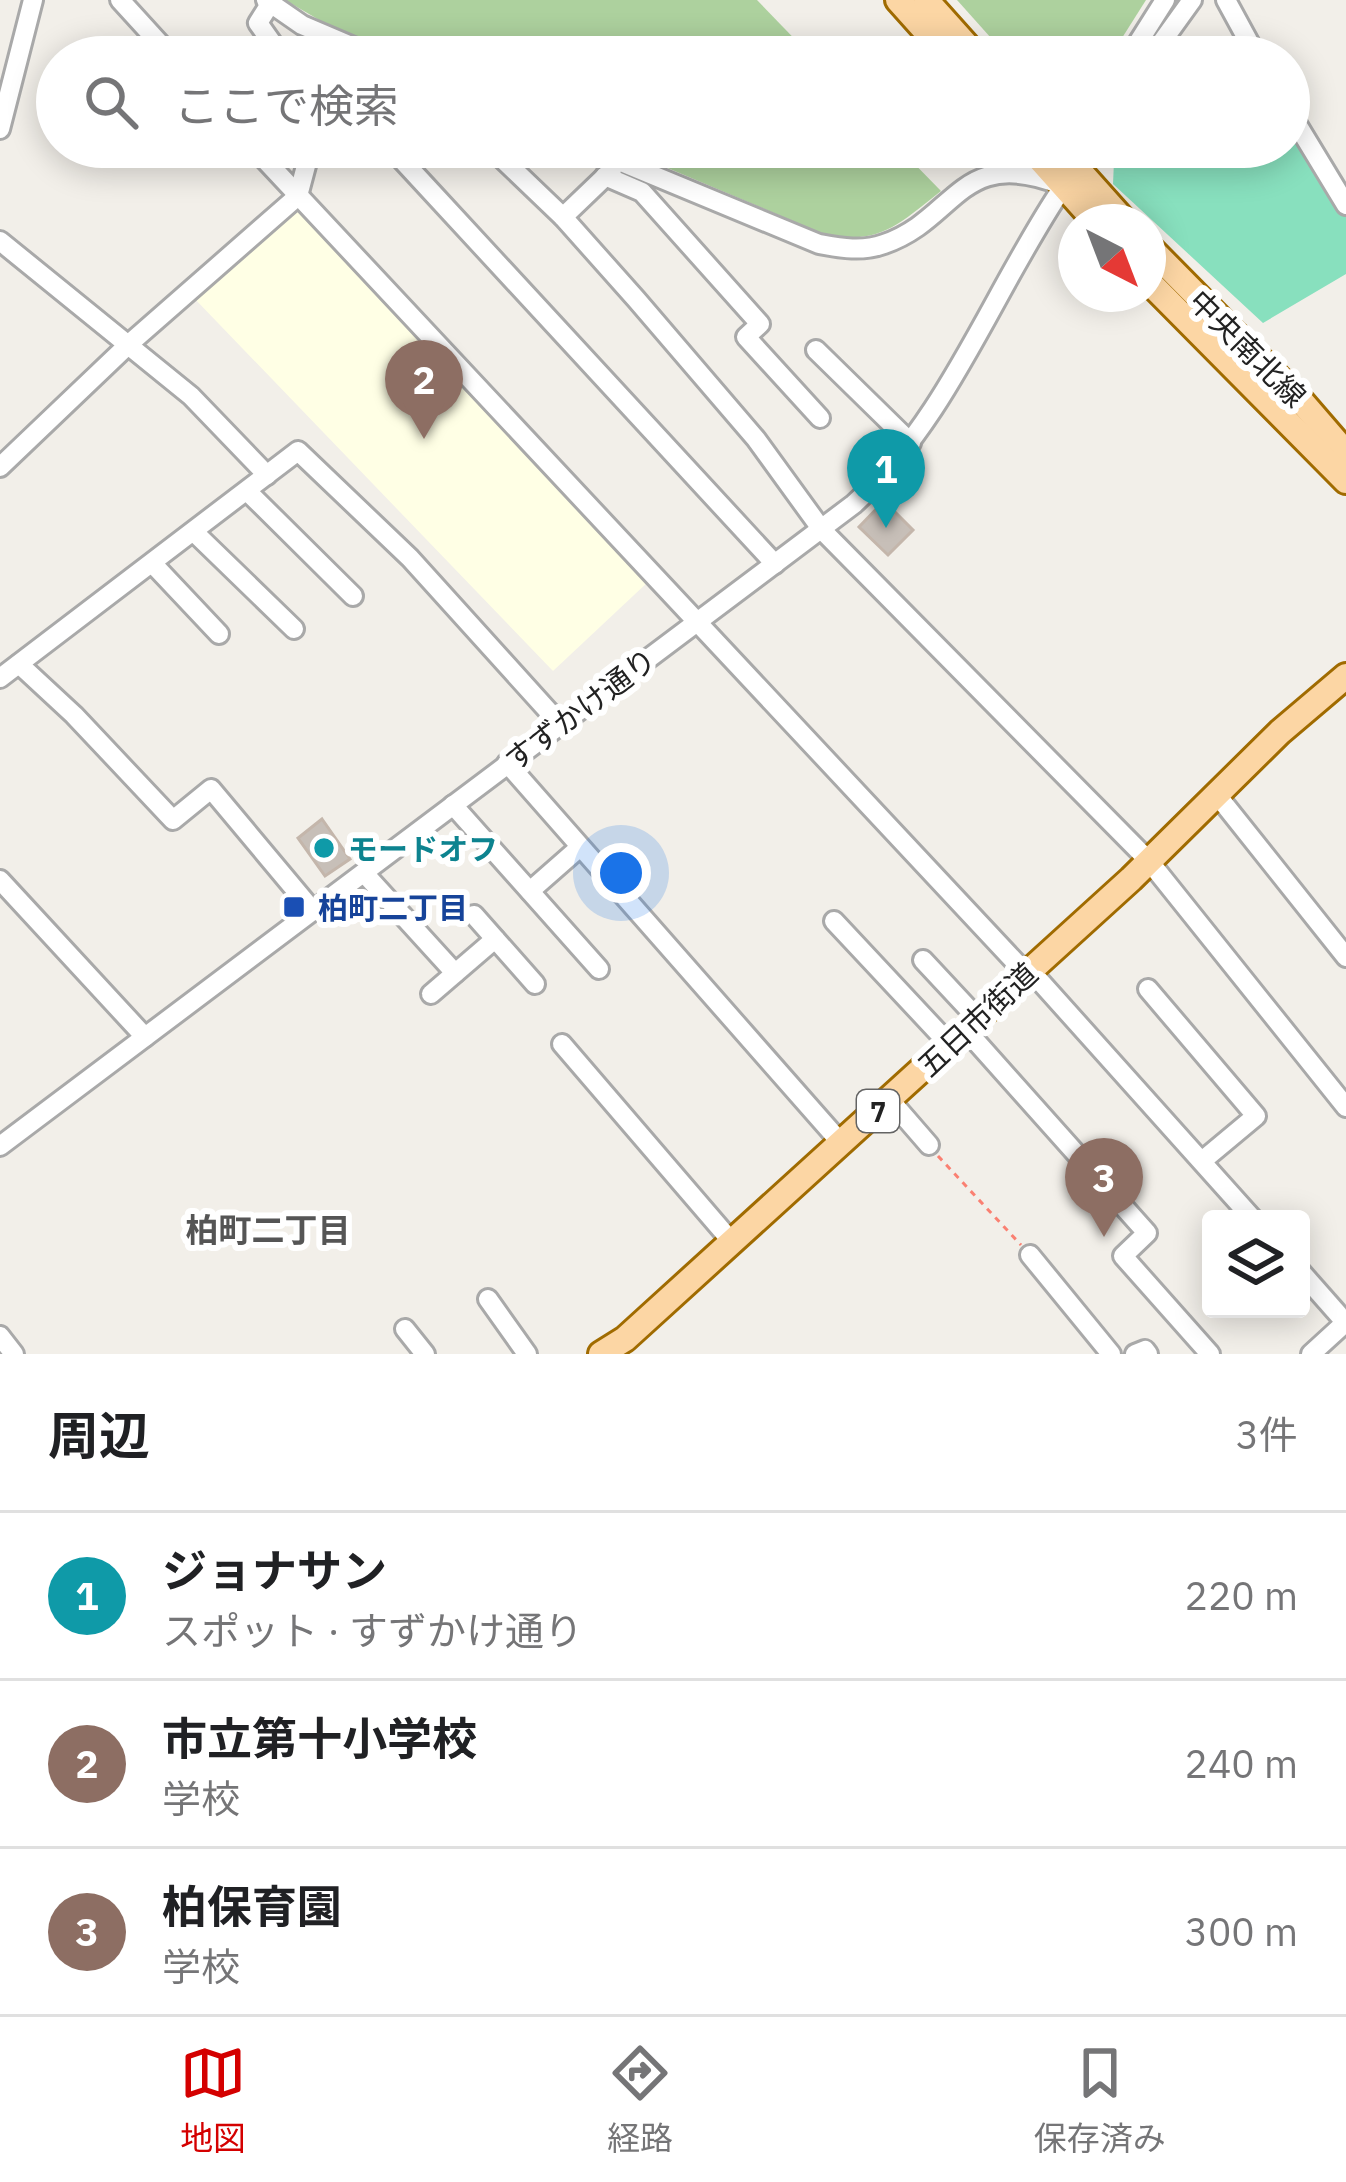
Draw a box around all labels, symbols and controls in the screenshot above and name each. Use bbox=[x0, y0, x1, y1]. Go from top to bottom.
search box bbox=[36, 36, 1310, 168]
icon: search bbox=[78, 69, 144, 135]
text: ここで検索 bbox=[174, 76, 399, 134]
north arrow bbox=[1058, 204, 1166, 312]
street label: 中央南北線 bbox=[1181, 281, 1315, 415]
pin: 2 bbox=[385, 340, 463, 439]
pin: 1 bbox=[847, 429, 925, 528]
street label: すずかけ通り bbox=[496, 639, 664, 779]
place label: モードオフ bbox=[348, 829, 498, 868]
marker: モードオフ bbox=[311, 835, 337, 861]
your location bbox=[591, 843, 651, 903]
place label: 柏町二丁目 bbox=[318, 888, 468, 927]
marker: 柏町二丁目 bbox=[281, 894, 307, 920]
street label: 五日市街道 bbox=[909, 954, 1045, 1084]
road number: 7 bbox=[857, 1090, 899, 1132]
pin: 3 bbox=[1065, 1138, 1143, 1237]
district label: 柏町二丁目 bbox=[186, 1208, 351, 1251]
map controls bbox=[1202, 1210, 1310, 1318]
button: layers bbox=[1202, 1210, 1310, 1318]
text: 周辺 bbox=[48, 1402, 150, 1468]
text: 3件 bbox=[1236, 1409, 1298, 1460]
text: ジョナサン bbox=[162, 1541, 387, 1599]
text: 1 bbox=[75, 1570, 99, 1621]
text: 220 m bbox=[1185, 1570, 1298, 1621]
text: スポット · すずかけ通り bbox=[162, 1605, 583, 1656]
text: 市立第十小学校 bbox=[162, 1709, 477, 1767]
text: 2 bbox=[75, 1738, 99, 1789]
text: 240 m bbox=[1185, 1738, 1298, 1789]
text: 学校 bbox=[162, 1773, 240, 1824]
text: 柏保育園 bbox=[162, 1877, 342, 1935]
text: 3 bbox=[75, 1906, 99, 1957]
text: 300 m bbox=[1185, 1906, 1298, 1957]
text: 学校 bbox=[162, 1941, 240, 1992]
tab: 地図 bbox=[180, 2040, 246, 2160]
tab: 経路 bbox=[607, 2040, 673, 2160]
tab: 保存済み bbox=[1034, 2040, 1166, 2160]

